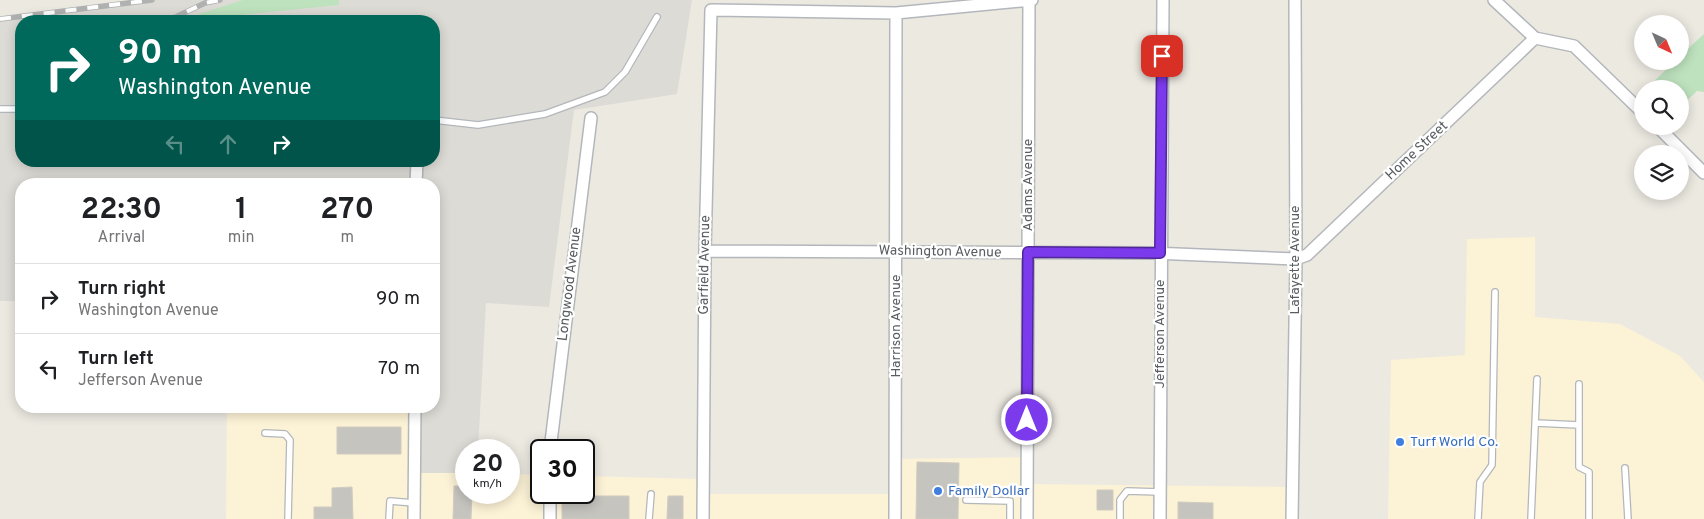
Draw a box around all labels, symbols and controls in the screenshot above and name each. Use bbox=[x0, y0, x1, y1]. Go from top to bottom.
north arrow bbox=[1634, 15, 1689, 70]
map controls bbox=[1634, 15, 1689, 200]
text: 90 m bbox=[118, 32, 202, 76]
icon: right bbox=[35, 35, 100, 100]
pin bbox=[1141, 35, 1183, 77]
icon: arrive bbox=[1148, 42, 1176, 70]
text: Washington Avenue bbox=[118, 75, 311, 102]
button: search bbox=[1634, 80, 1689, 135]
street label: Home Street bbox=[1382, 118, 1452, 184]
icon: left bbox=[161, 130, 189, 158]
icon: ahead bbox=[214, 130, 242, 158]
icon: right bbox=[267, 130, 295, 158]
street label: Adams Avenue bbox=[1020, 139, 1037, 231]
button: layers bbox=[1634, 145, 1689, 200]
text: 22:30 bbox=[81, 192, 162, 229]
text: 1 bbox=[235, 192, 247, 229]
text: 270 bbox=[320, 192, 374, 229]
street label: Lafayette Avenue bbox=[1287, 205, 1304, 315]
street label: Garfield Avenue bbox=[696, 215, 714, 315]
street label: Longwood Avenue bbox=[555, 226, 585, 342]
text: Arrival bbox=[98, 228, 145, 248]
text: min bbox=[228, 228, 254, 248]
text: m bbox=[340, 228, 354, 248]
street label: Washington Avenue bbox=[878, 242, 1002, 262]
street label: Harrison Avenue bbox=[888, 275, 905, 377]
text: Turn right bbox=[78, 277, 166, 301]
street label: Jefferson Avenue bbox=[1152, 279, 1169, 389]
icon: right bbox=[35, 285, 63, 313]
text: 90 m bbox=[376, 287, 420, 311]
text: Washington Avenue bbox=[78, 301, 219, 321]
text: Turn left bbox=[78, 347, 154, 371]
icon: left bbox=[35, 355, 63, 383]
text: 70 m bbox=[378, 357, 420, 381]
text: Jefferson Avenue bbox=[78, 371, 203, 391]
position arrow bbox=[1000, 393, 1052, 445]
place label: Turf World Co. bbox=[1410, 434, 1498, 451]
marker: Turf World Co. bbox=[1394, 436, 1406, 448]
speed limit sign: 30 bbox=[530, 439, 595, 504]
text: 20 bbox=[472, 449, 503, 481]
text: km/h bbox=[473, 476, 502, 492]
place label: Family Dollar bbox=[948, 483, 1030, 500]
marker: Family Dollar bbox=[932, 485, 944, 497]

